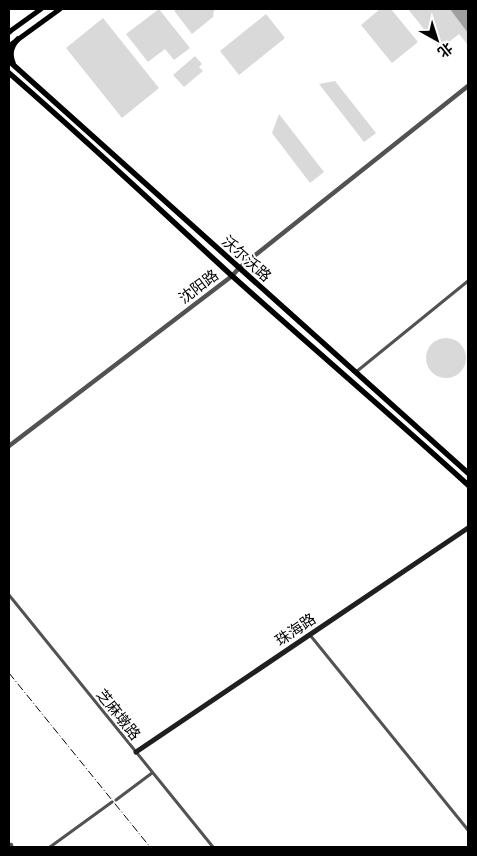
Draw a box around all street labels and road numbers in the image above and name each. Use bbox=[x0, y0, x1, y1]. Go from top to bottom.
street label: 沃尔沃路 bbox=[219, 231, 275, 285]
street label: 沈阳路 bbox=[175, 265, 221, 307]
street label: 珠海路 bbox=[271, 609, 319, 649]
street label: 芝麻墩路 bbox=[93, 685, 145, 743]

